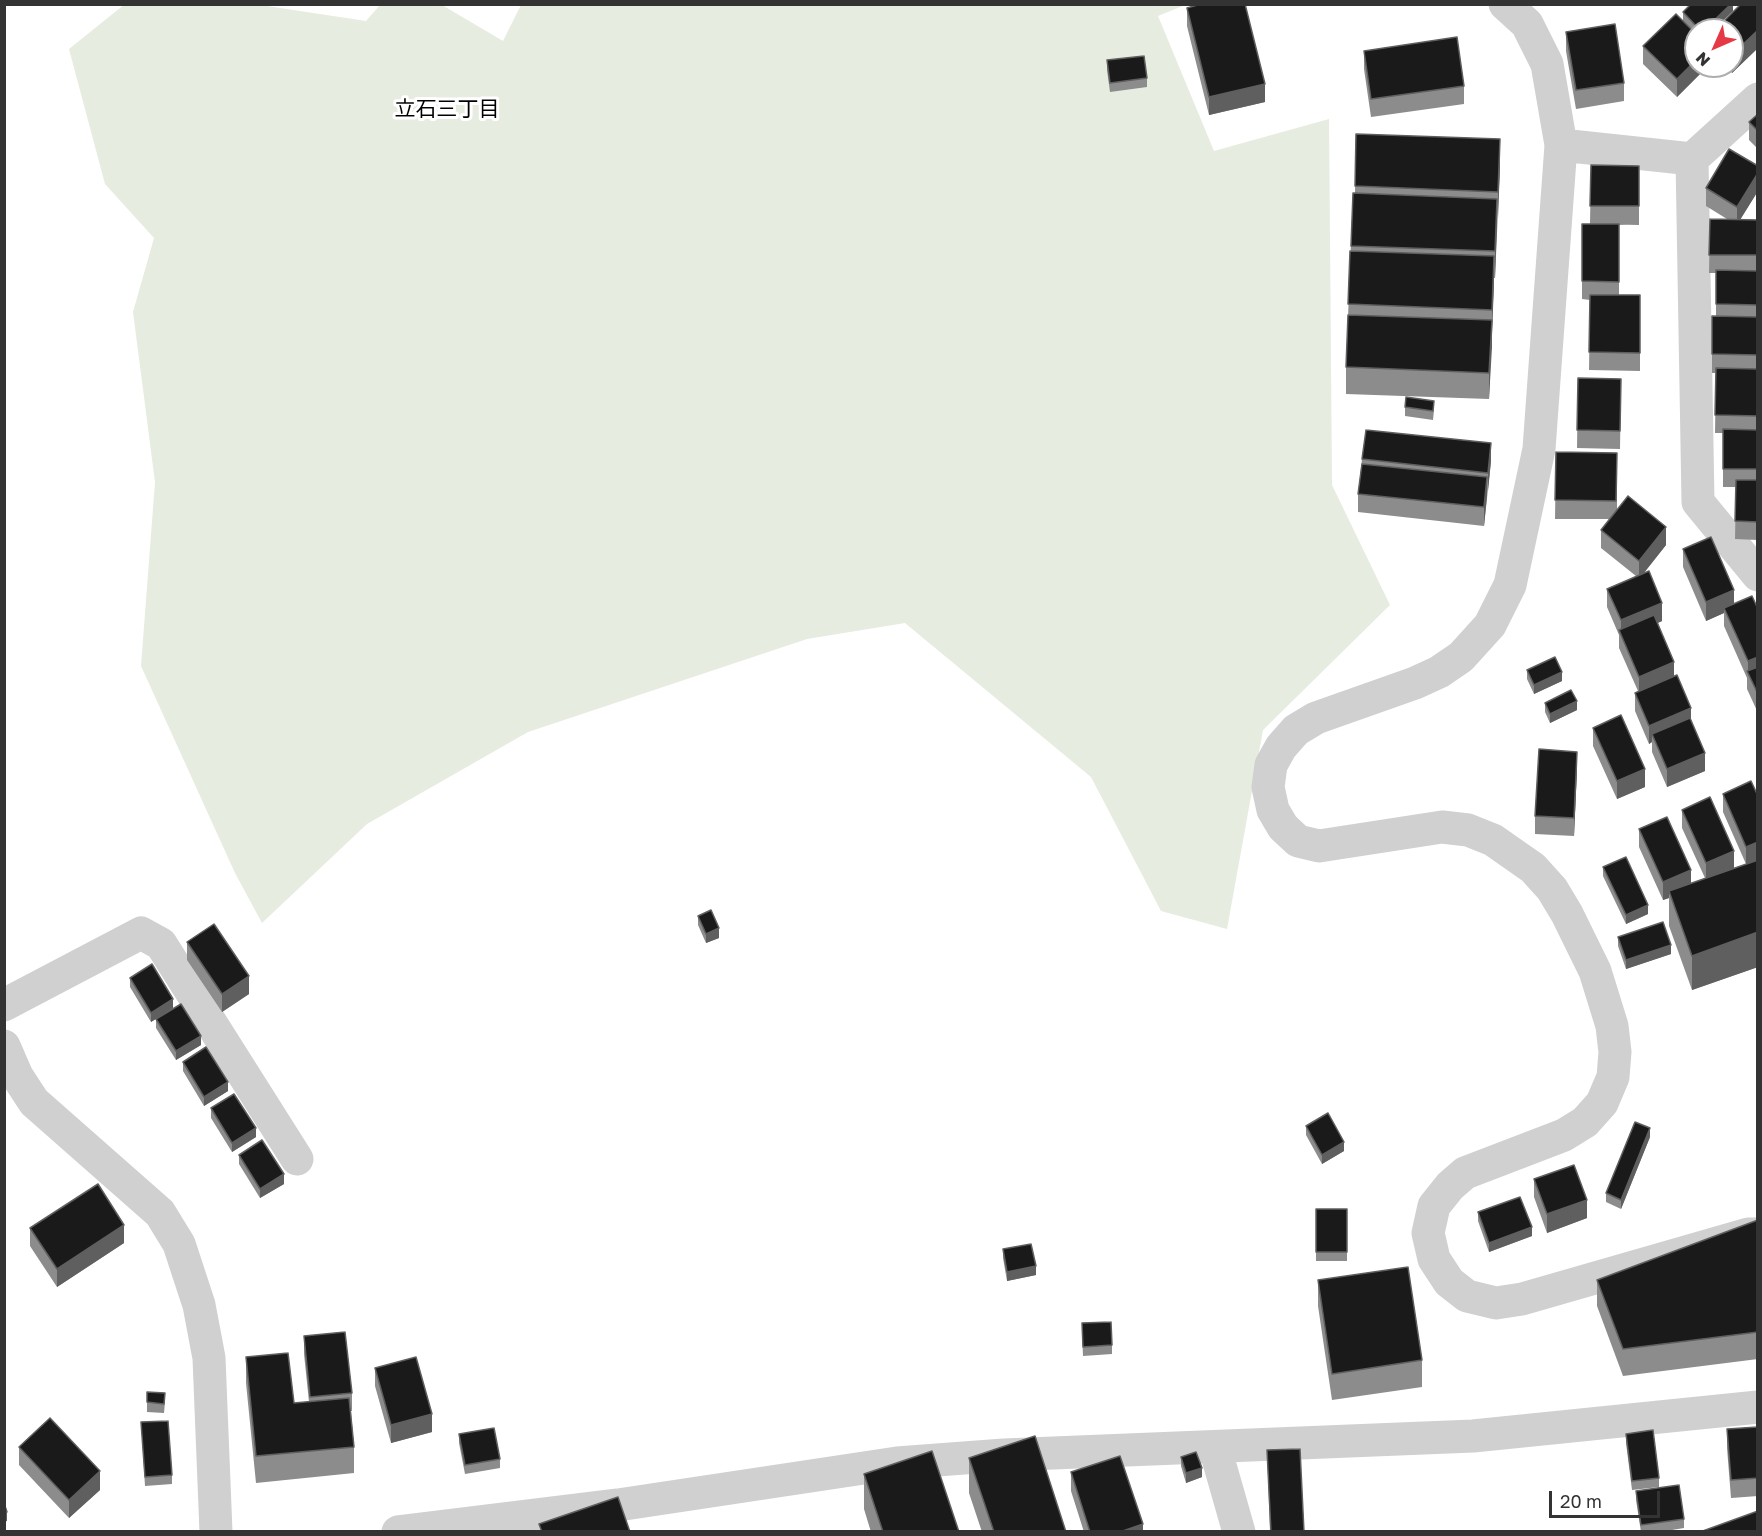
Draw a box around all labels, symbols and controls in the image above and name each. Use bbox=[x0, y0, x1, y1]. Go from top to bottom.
north arrow bbox=[1684, 18, 1744, 78]
text: N bbox=[1691, 48, 1714, 71]
district label: 立石三丁目 bbox=[395, 96, 499, 122]
scale bar bbox=[1552, 1479, 1663, 1517]
text: 20 m bbox=[1560, 1490, 1602, 1512]

